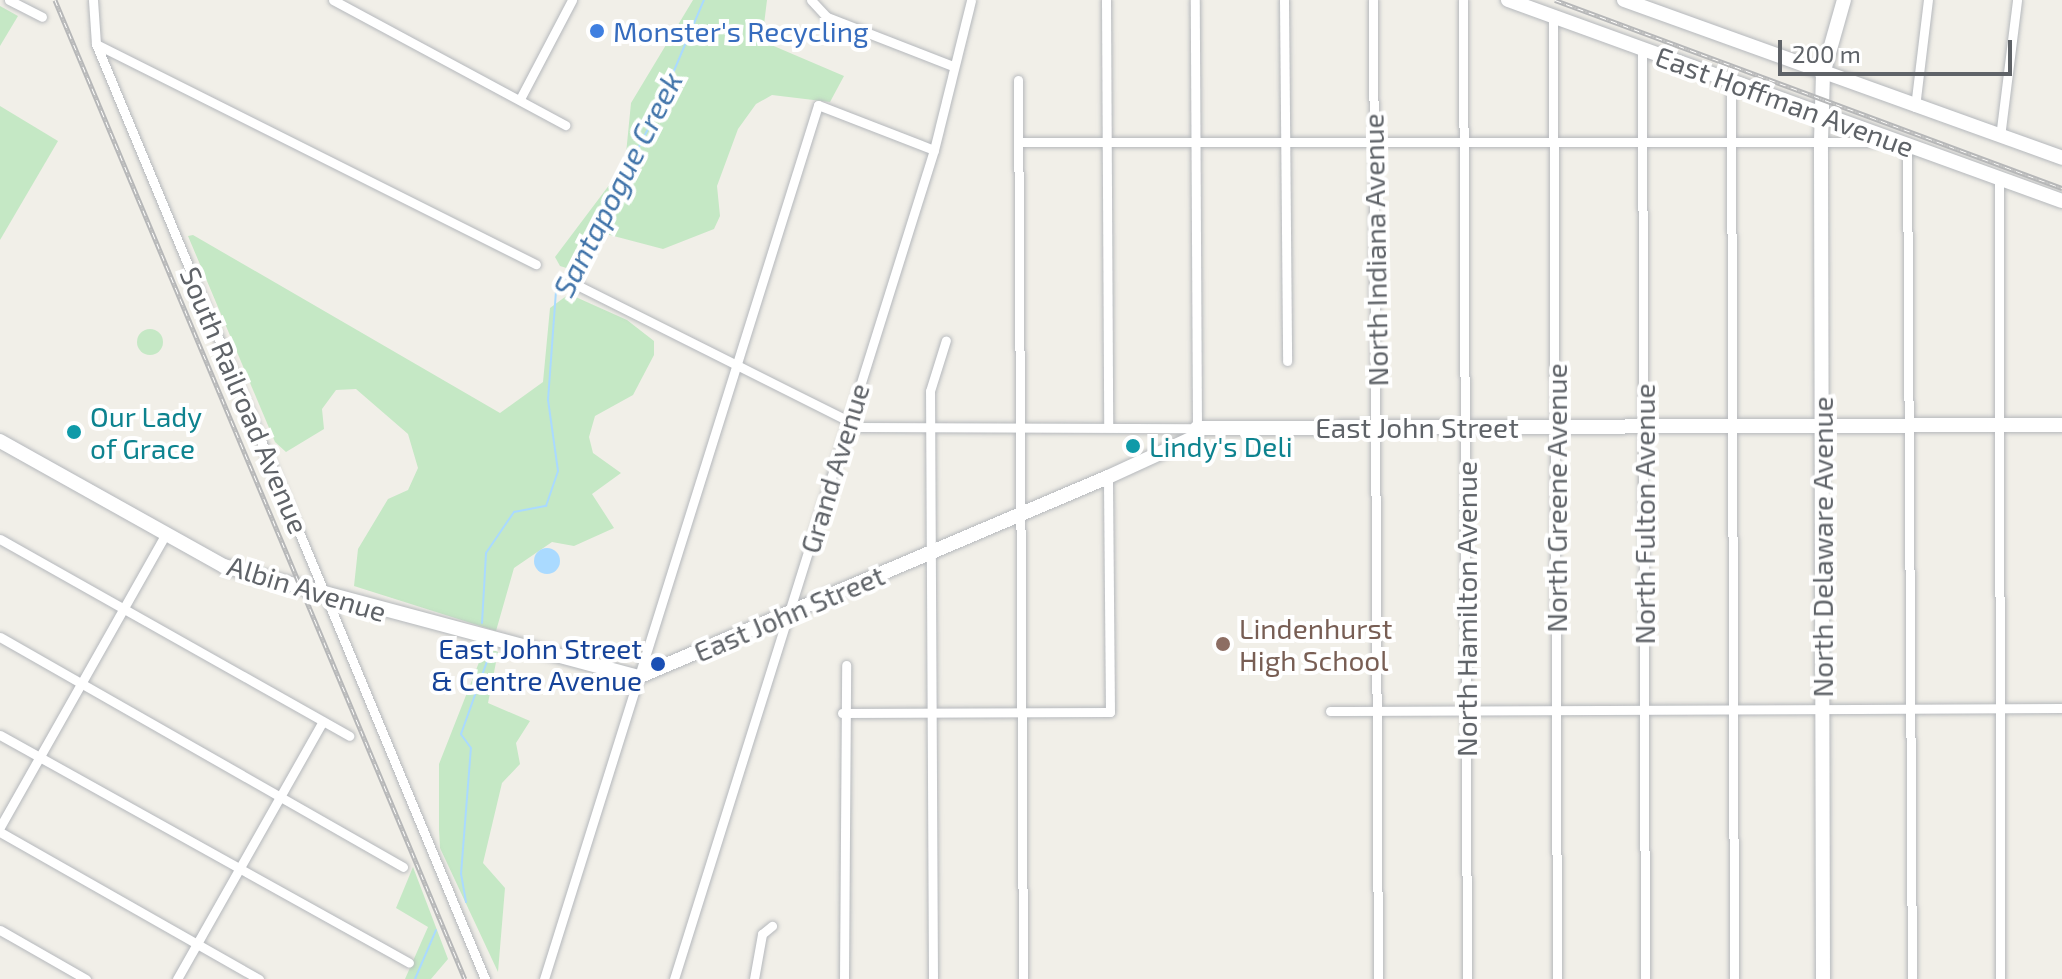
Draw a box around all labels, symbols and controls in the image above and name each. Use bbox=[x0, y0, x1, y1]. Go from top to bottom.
place label: Monster's Recycling bbox=[613, 14, 869, 48]
marker: Monster's Recycling bbox=[588, 22, 606, 40]
scale bar bbox=[1782, 24, 2016, 74]
street label: East Hoffman Avenue bbox=[1651, 39, 1919, 163]
text: 200 m bbox=[1792, 39, 1861, 68]
water label: Santapogue Creek bbox=[545, 66, 689, 302]
street label: North Indiana Avenue bbox=[1356, 113, 1394, 387]
street label: South Railroad Avenue bbox=[173, 261, 317, 539]
street label: North Greene Avenue bbox=[1539, 363, 1573, 633]
street label: Grand Avenue bbox=[792, 379, 876, 557]
street label: North Fulton Avenue bbox=[1627, 383, 1661, 645]
street label: North Delaware Avenue bbox=[1805, 396, 1839, 698]
place label: Our Lady of Grace bbox=[90, 399, 203, 465]
street label: East John Street bbox=[1315, 410, 1519, 444]
marker: Our Lady of Grace bbox=[65, 423, 83, 441]
place label: Lindy's Deli bbox=[1149, 429, 1293, 463]
marker: Lindy's Deli bbox=[1124, 437, 1142, 455]
street label: North Hamilton Avenue bbox=[1449, 461, 1483, 757]
street label: Albin Avenue bbox=[223, 548, 391, 628]
street label: East John Street bbox=[688, 558, 890, 668]
place label: Lindenhurst High School bbox=[1239, 611, 1392, 677]
place label: East John Street & Centre Avenue bbox=[430, 631, 642, 697]
marker: Lindenhurst High School bbox=[1214, 635, 1232, 653]
marker: East John Street & Centre Avenue bbox=[649, 655, 667, 673]

